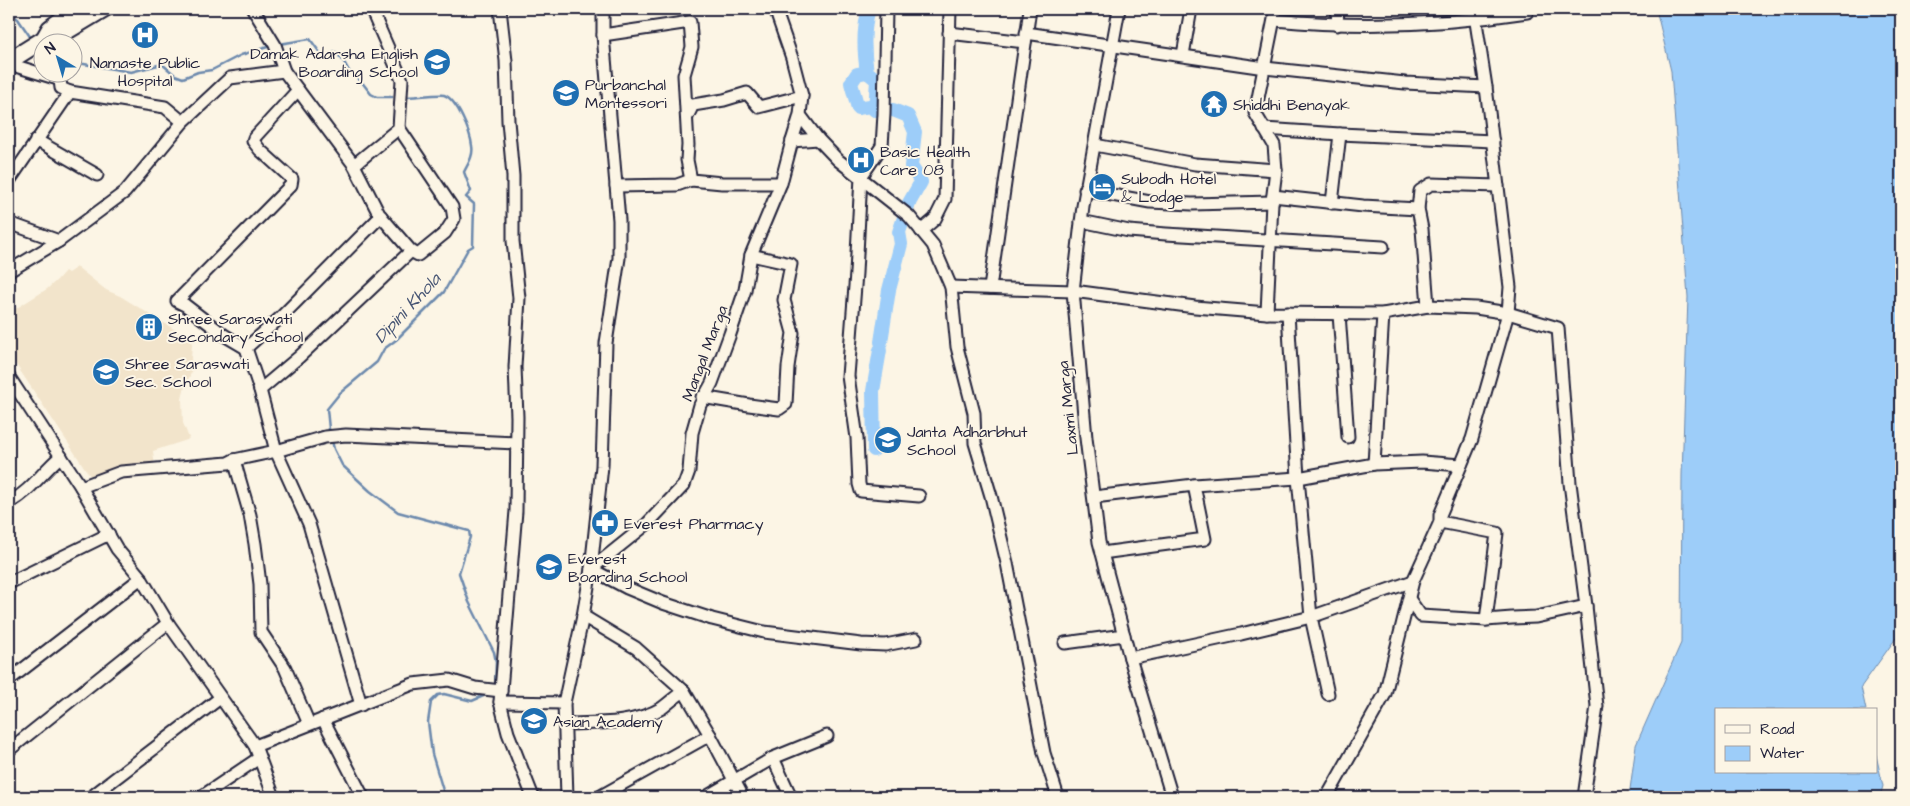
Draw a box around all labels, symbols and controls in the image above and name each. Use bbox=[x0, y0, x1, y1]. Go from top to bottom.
hospital icon: Namaste Public Hospital bbox=[130, 20, 160, 50]
north arrow bbox=[32, 32, 82, 82]
text: N bbox=[41, 38, 60, 59]
place label: Damak Adarsha English Boarding School bbox=[250, 43, 418, 84]
school or university icon: Damak Adarsha English Boarding School bbox=[422, 47, 452, 77]
place label: Namaste Public Hospital bbox=[90, 52, 200, 92]
place label: Purbanchal Montessori bbox=[585, 74, 667, 114]
school or university icon: Purbanchal Montessori bbox=[551, 78, 581, 108]
temple icon: Shiddhi Benayak bbox=[1199, 89, 1229, 119]
place label: Shiddhi Benayak bbox=[1233, 94, 1350, 117]
place label: Basic Health Care 08 bbox=[880, 141, 970, 181]
hospital icon: Basic Health Care 08 bbox=[846, 145, 876, 175]
place label: Subodh Hotel & Lodge bbox=[1121, 168, 1216, 209]
hotel icon: Subodh Hotel & Lodge bbox=[1087, 172, 1117, 202]
water label: Dipini Khola bbox=[368, 267, 447, 349]
street label: Mangal Marga bbox=[677, 302, 734, 405]
place label: Shree Saraswati Secondary School bbox=[168, 308, 303, 349]
building icon: Shree Saraswati Secondary School bbox=[134, 312, 164, 342]
place label: Shree Saraswati Sec. School bbox=[125, 353, 250, 393]
school or university icon: Shree Saraswati Sec. School bbox=[91, 357, 121, 387]
street label: Laxmi Marga bbox=[1052, 360, 1085, 456]
place label: Janta Adharbhut School bbox=[907, 421, 1028, 461]
school or university icon: Janta Adharbhut School bbox=[873, 425, 903, 455]
pharmacy icon: Everest Pharmacy bbox=[590, 508, 620, 538]
place label: Everest Pharmacy bbox=[624, 513, 764, 536]
place label: Everest Boarding School bbox=[568, 548, 687, 589]
school or university icon: Everest Boarding School bbox=[534, 552, 564, 582]
school or university icon: Asian Academy bbox=[519, 706, 549, 736]
legend bbox=[1715, 708, 1878, 774]
place label: Asian Academy bbox=[553, 711, 663, 734]
text: Road bbox=[1760, 719, 1795, 740]
text: Water bbox=[1760, 743, 1804, 764]

